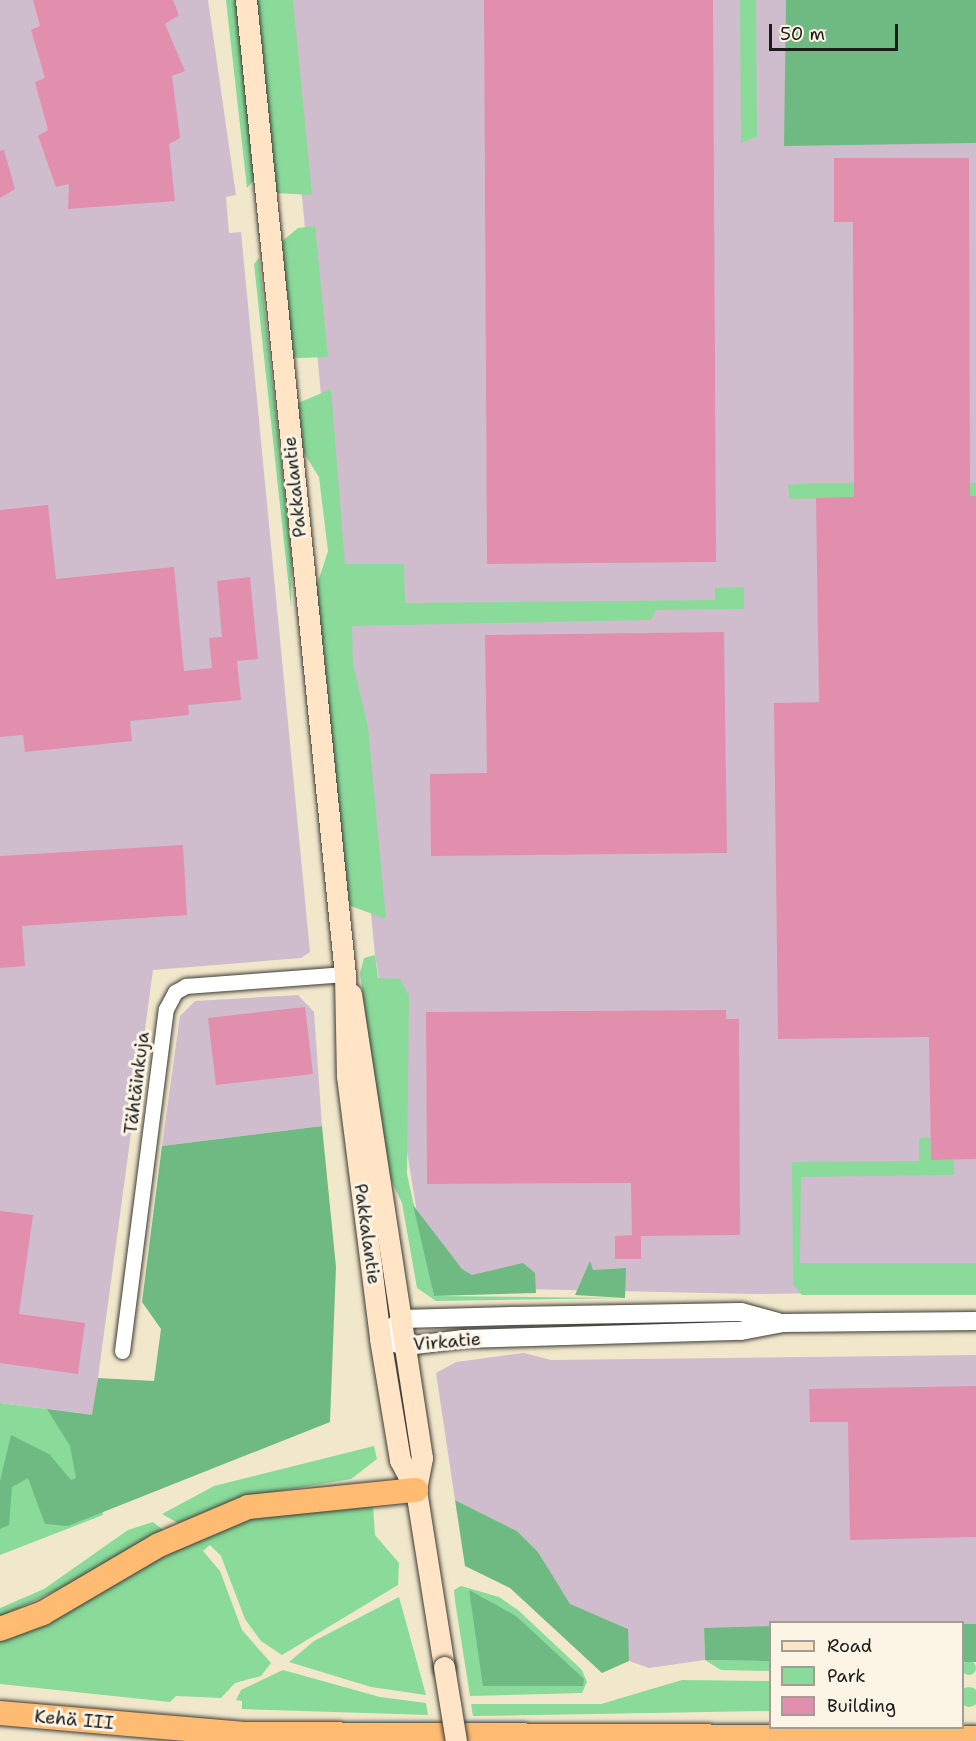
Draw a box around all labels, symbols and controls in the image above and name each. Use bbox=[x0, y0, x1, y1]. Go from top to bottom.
scale bar bbox=[772, 12, 901, 50]
text: 50 m bbox=[780, 22, 825, 46]
street label: Pakkalantie bbox=[279, 435, 311, 539]
street label: Tähtäinkuja bbox=[120, 1031, 154, 1135]
street label: Pakkalantie bbox=[349, 1182, 385, 1286]
street label: Virkatie bbox=[412, 1328, 482, 1356]
legend bbox=[769, 1621, 964, 1729]
text: Road bbox=[827, 1634, 872, 1658]
text: Park bbox=[827, 1664, 866, 1688]
text: Building bbox=[827, 1694, 896, 1718]
street label: Kehä III bbox=[33, 1706, 115, 1734]

